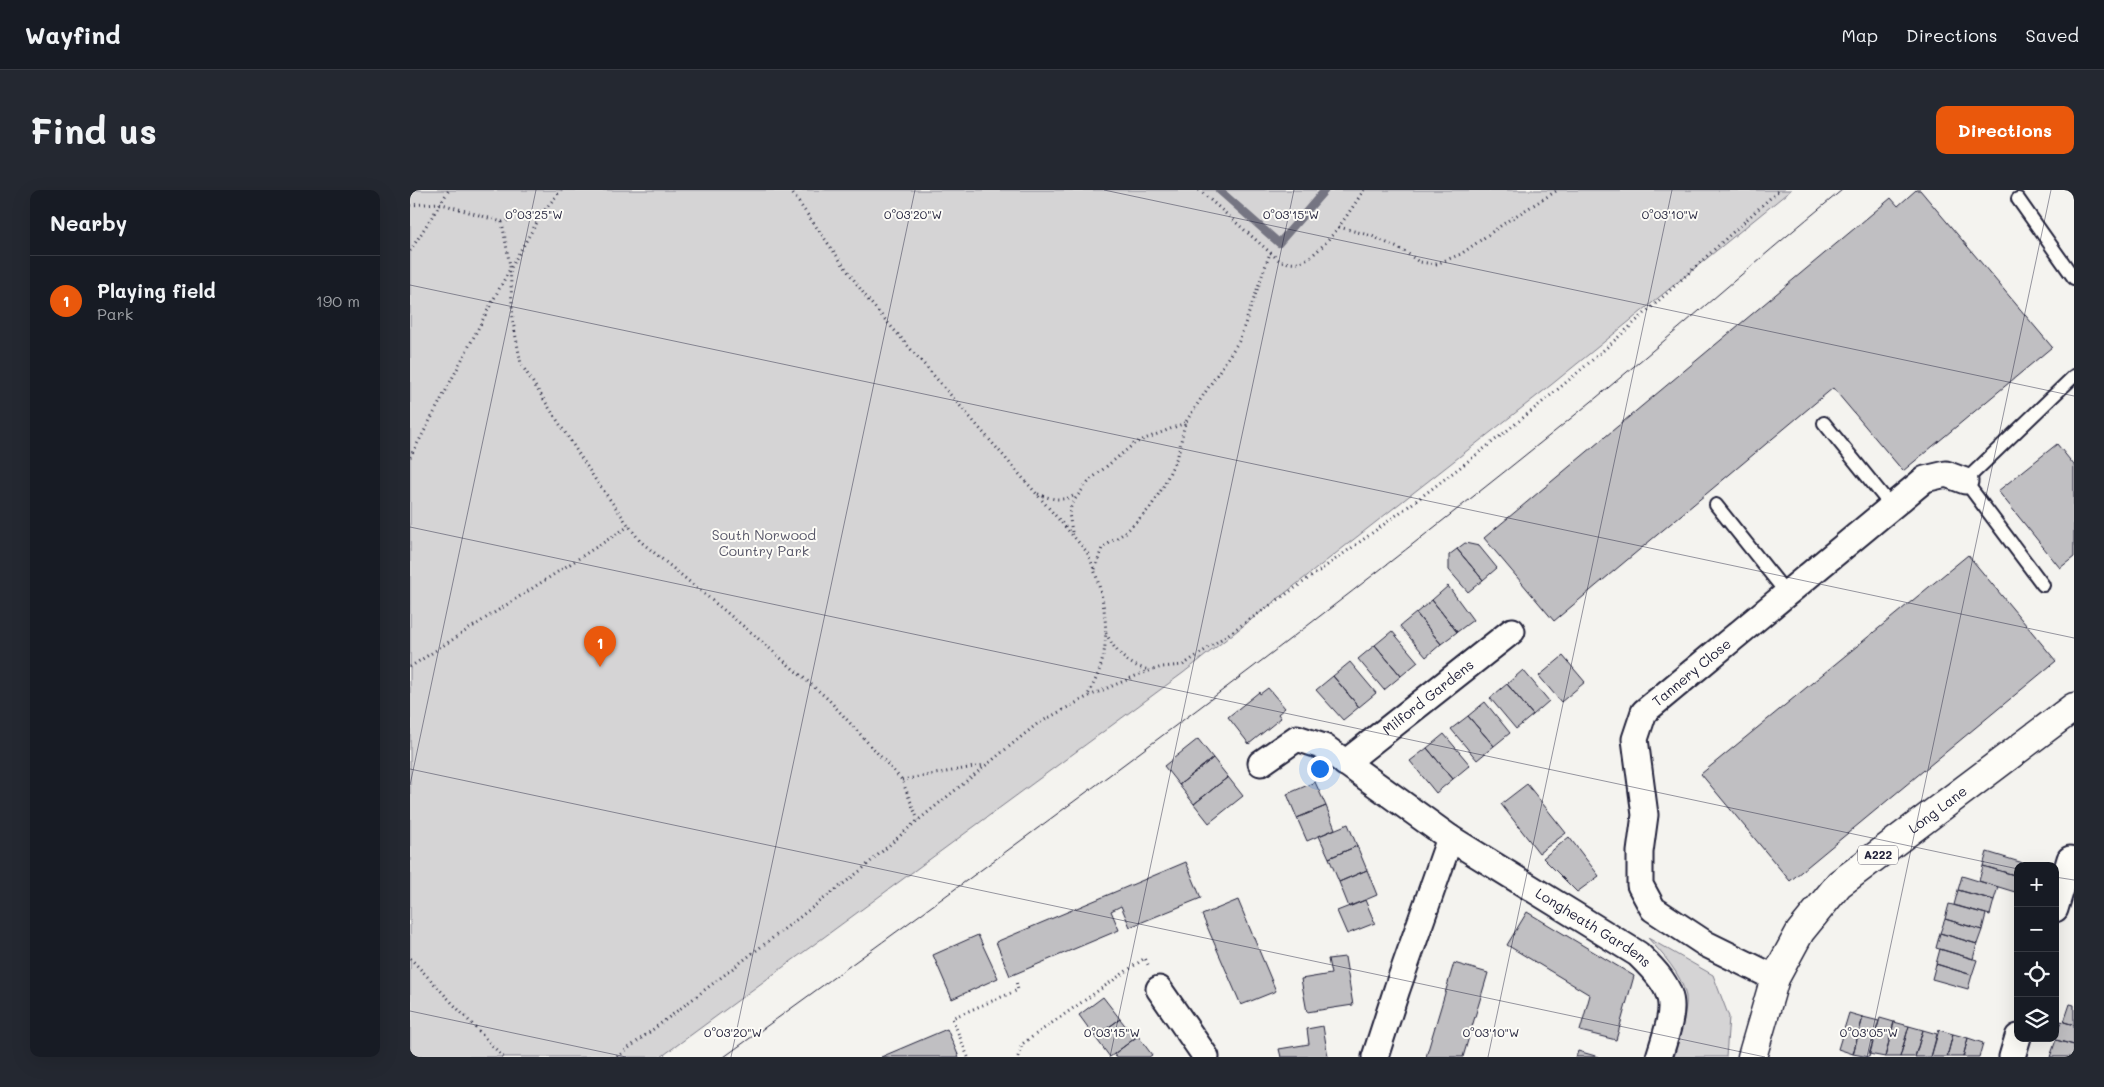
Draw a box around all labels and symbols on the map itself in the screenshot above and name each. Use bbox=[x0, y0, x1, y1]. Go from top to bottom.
text: 0°03'25"W bbox=[505, 206, 563, 222]
text: 0°03'20"W bbox=[884, 206, 942, 222]
text: 0°03'15"W bbox=[1263, 206, 1319, 222]
text: 0°03'10"W bbox=[1642, 206, 1698, 222]
park label: South Norwood Country Park bbox=[712, 525, 816, 560]
pin: 1 bbox=[584, 626, 616, 667]
street label: Tannery Close bbox=[1648, 634, 1735, 710]
street label: Milford Gardens bbox=[1378, 655, 1477, 739]
your location bbox=[1307, 756, 1333, 782]
street label: Long Lane bbox=[1904, 781, 1970, 838]
road number: A222 bbox=[1858, 846, 1898, 864]
street label: Longheath Gardens bbox=[1532, 883, 1656, 971]
text: 0°03'20"W bbox=[704, 1024, 762, 1040]
text: 0°03'15"W bbox=[1084, 1024, 1140, 1040]
text: 0°03'10"W bbox=[1463, 1024, 1519, 1040]
text: 0°03'05"W bbox=[1840, 1024, 1898, 1040]

